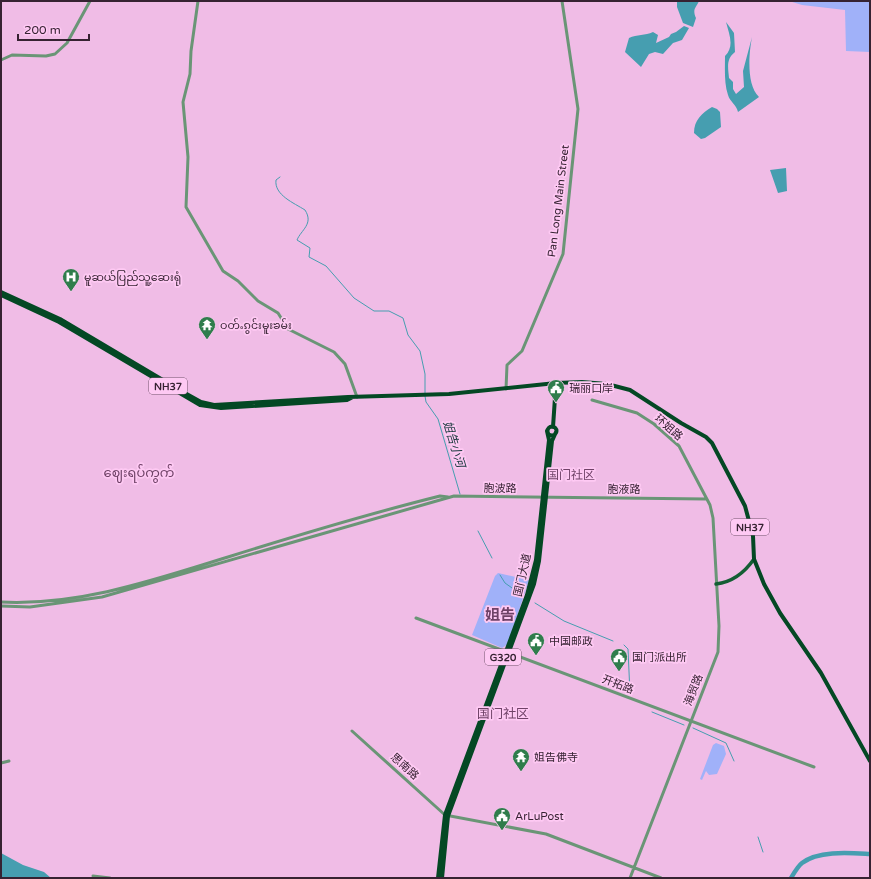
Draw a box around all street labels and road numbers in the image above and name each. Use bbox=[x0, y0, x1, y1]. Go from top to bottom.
street label: Pan Long Main Street bbox=[545, 144, 572, 258]
road number: NH37 bbox=[149, 378, 187, 394]
street label: 环姐路 bbox=[652, 412, 685, 443]
street label: 胞波路 bbox=[483, 482, 517, 495]
street label: 胞液路 bbox=[608, 483, 641, 496]
road number: NH37 bbox=[731, 519, 769, 535]
street label: 国门大道 bbox=[511, 552, 534, 598]
road number: G320 bbox=[485, 649, 521, 665]
street label: 开拓路 bbox=[600, 672, 636, 696]
street label: 海贸路 bbox=[681, 672, 705, 708]
street label: 思南路 bbox=[388, 751, 421, 782]

